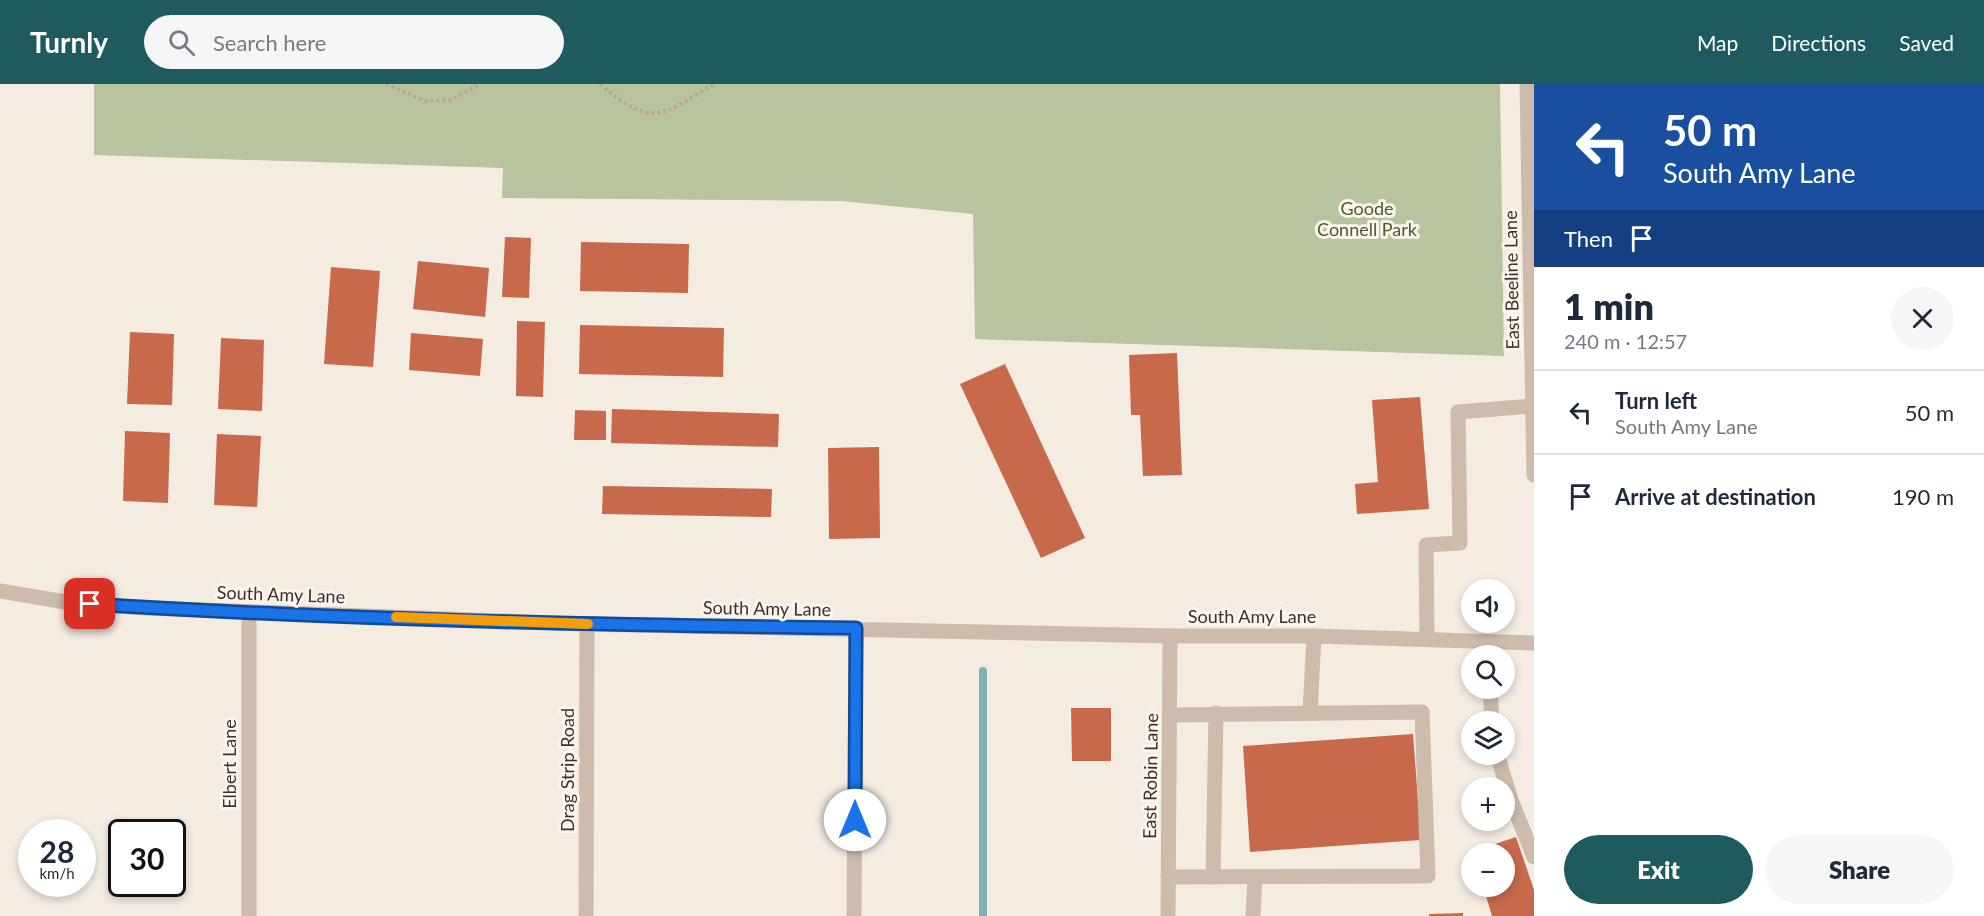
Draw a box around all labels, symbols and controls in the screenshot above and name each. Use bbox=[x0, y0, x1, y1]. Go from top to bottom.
search box bbox=[144, 15, 564, 69]
text: Turnly bbox=[30, 25, 108, 59]
icon: search bbox=[165, 26, 198, 59]
text: Search here bbox=[213, 29, 326, 56]
text: Map bbox=[1697, 30, 1738, 55]
text: Directions bbox=[1771, 30, 1866, 55]
text: Saved bbox=[1899, 30, 1954, 55]
text: 50 m bbox=[1663, 105, 1757, 155]
icon: left bbox=[1564, 108, 1642, 186]
text: South Amy Lane bbox=[1663, 156, 1856, 189]
park label: Goode Connell Park bbox=[1317, 197, 1418, 240]
street label: East Beeline Lane bbox=[1499, 210, 1523, 350]
icon: arrive bbox=[1625, 222, 1658, 255]
text: Then bbox=[1564, 225, 1613, 252]
text: 1 min bbox=[1564, 284, 1654, 328]
button: close bbox=[1891, 287, 1954, 350]
text: 240 m · 12:57 bbox=[1564, 329, 1687, 353]
text: Turn left bbox=[1615, 387, 1697, 414]
icon: left bbox=[1564, 396, 1597, 429]
text: 50 m bbox=[1905, 399, 1954, 426]
text: South Amy Lane bbox=[1615, 414, 1758, 438]
icon: arrive bbox=[1564, 480, 1597, 513]
text: Arrive at destination bbox=[1615, 483, 1816, 510]
text: 190 m bbox=[1892, 483, 1954, 510]
pin bbox=[64, 578, 115, 629]
map controls bbox=[1461, 579, 1515, 897]
button: sound bbox=[1461, 579, 1515, 633]
street label: South Amy Lane bbox=[216, 581, 346, 607]
icon: arrive bbox=[73, 587, 106, 620]
street label: South Amy Lane bbox=[703, 596, 831, 620]
street label: South Amy Lane bbox=[1188, 605, 1316, 627]
button: search bbox=[1461, 645, 1515, 699]
street label: Drag Strip Road bbox=[556, 708, 578, 832]
button: layers bbox=[1461, 711, 1515, 765]
street label: East Robin Lane bbox=[1138, 713, 1162, 839]
street label: Elbert Lane bbox=[218, 719, 240, 809]
button: + bbox=[1461, 777, 1515, 831]
position arrow bbox=[823, 788, 887, 852]
speed limit sign: 30 bbox=[108, 819, 186, 897]
text: 28 bbox=[40, 833, 74, 869]
button: Exit bbox=[1564, 835, 1753, 904]
button: Share bbox=[1765, 835, 1954, 904]
button: − bbox=[1461, 843, 1515, 897]
text: km/h bbox=[39, 864, 75, 882]

